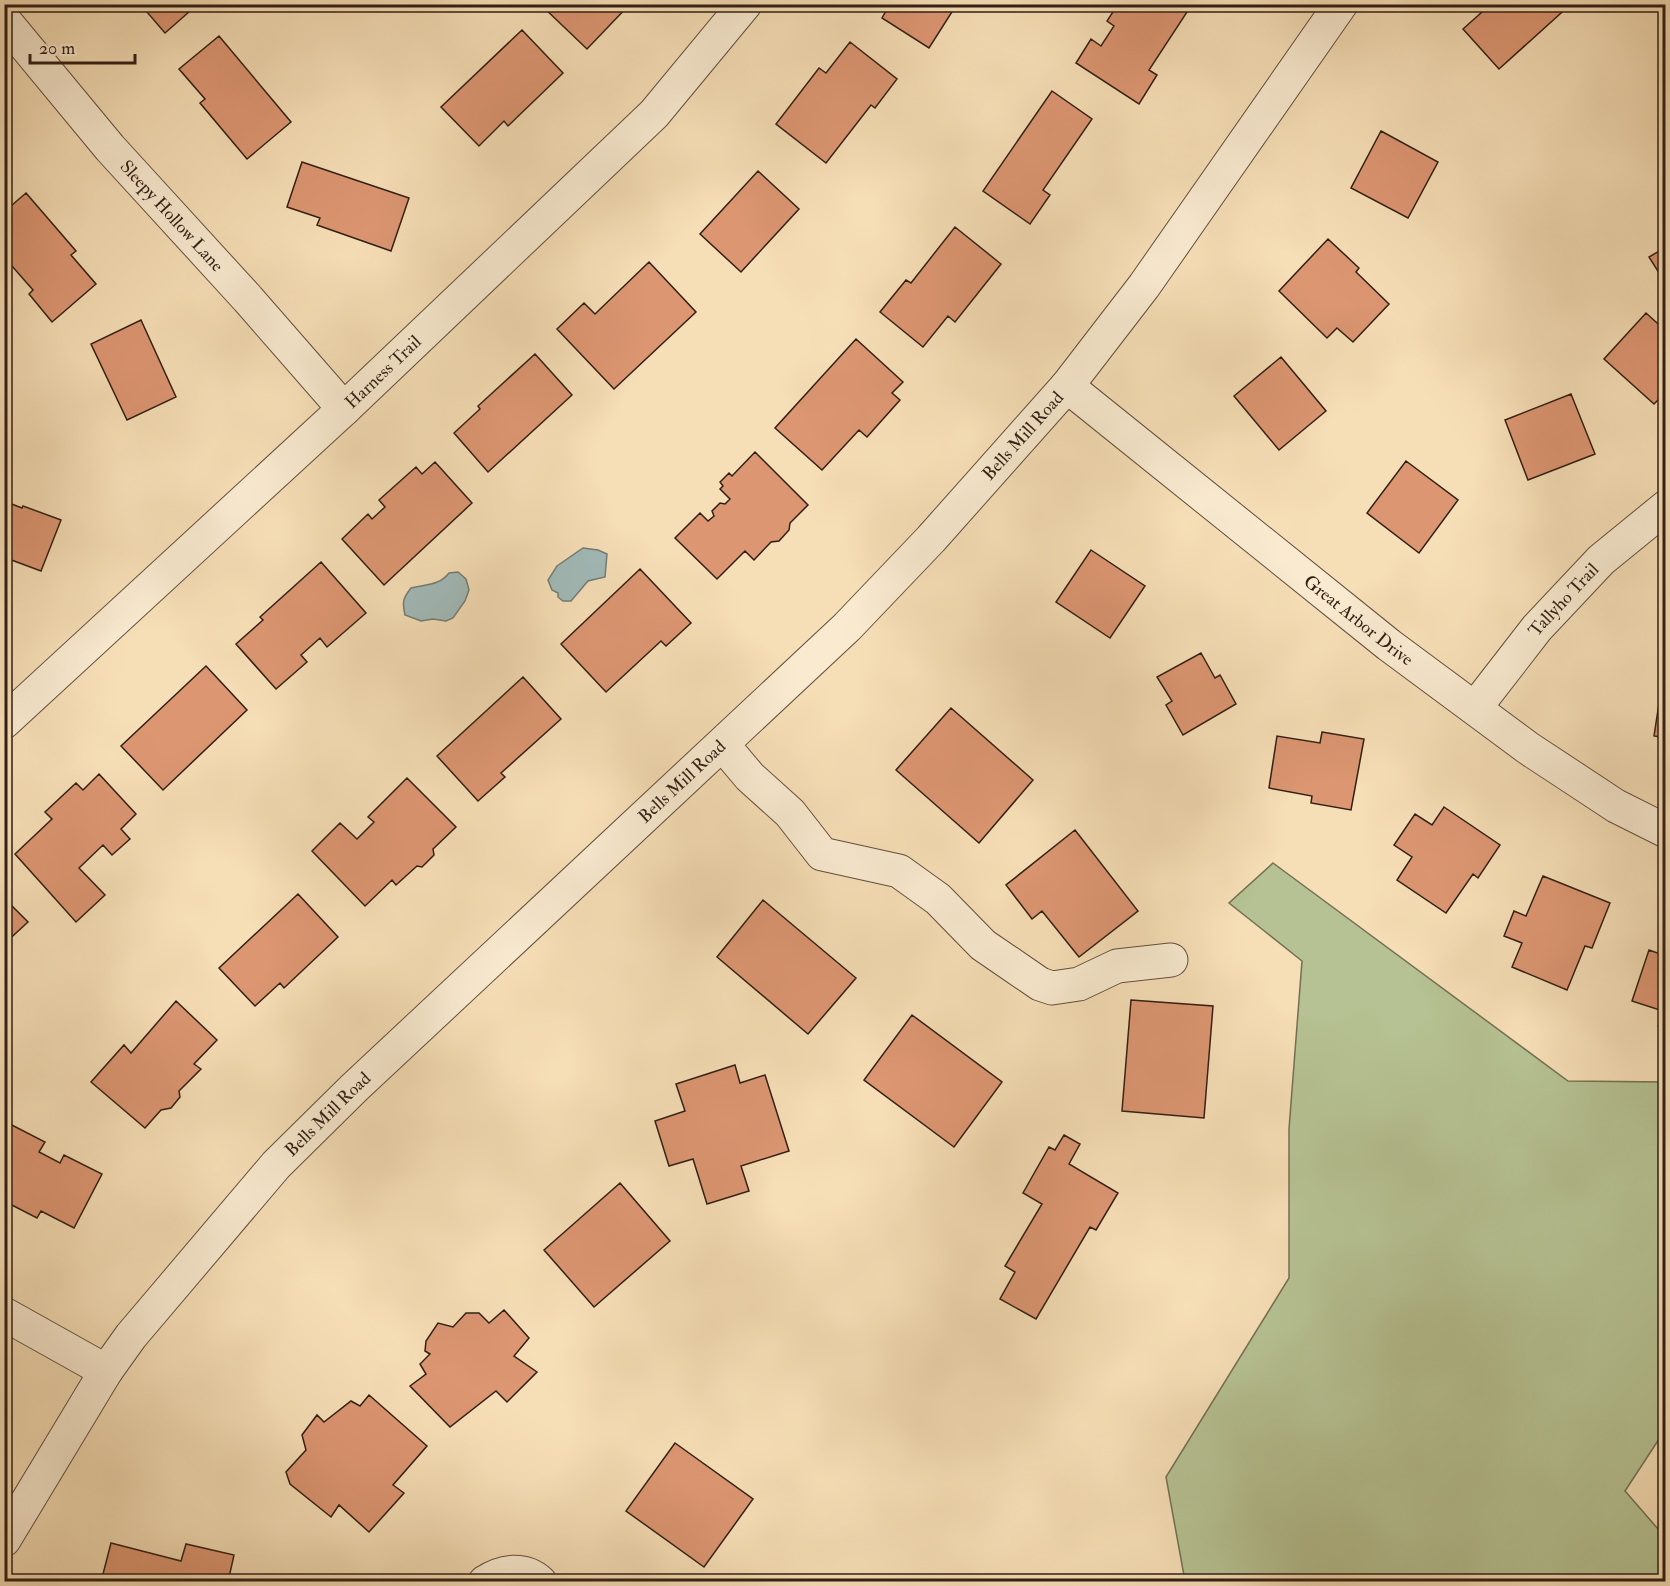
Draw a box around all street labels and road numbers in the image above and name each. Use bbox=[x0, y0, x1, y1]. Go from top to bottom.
street label: Sleepy Hollow Lane bbox=[115, 155, 229, 277]
street label: Harness Trail bbox=[340, 330, 427, 414]
street label: Bells Mill Road bbox=[978, 387, 1069, 485]
street label: Tallyho Trail bbox=[1524, 558, 1604, 641]
street label: Great Arbor Drive bbox=[1299, 570, 1418, 671]
street label: Bells Mill Road bbox=[634, 735, 731, 828]
street label: Bells Mill Road bbox=[280, 1067, 376, 1162]

